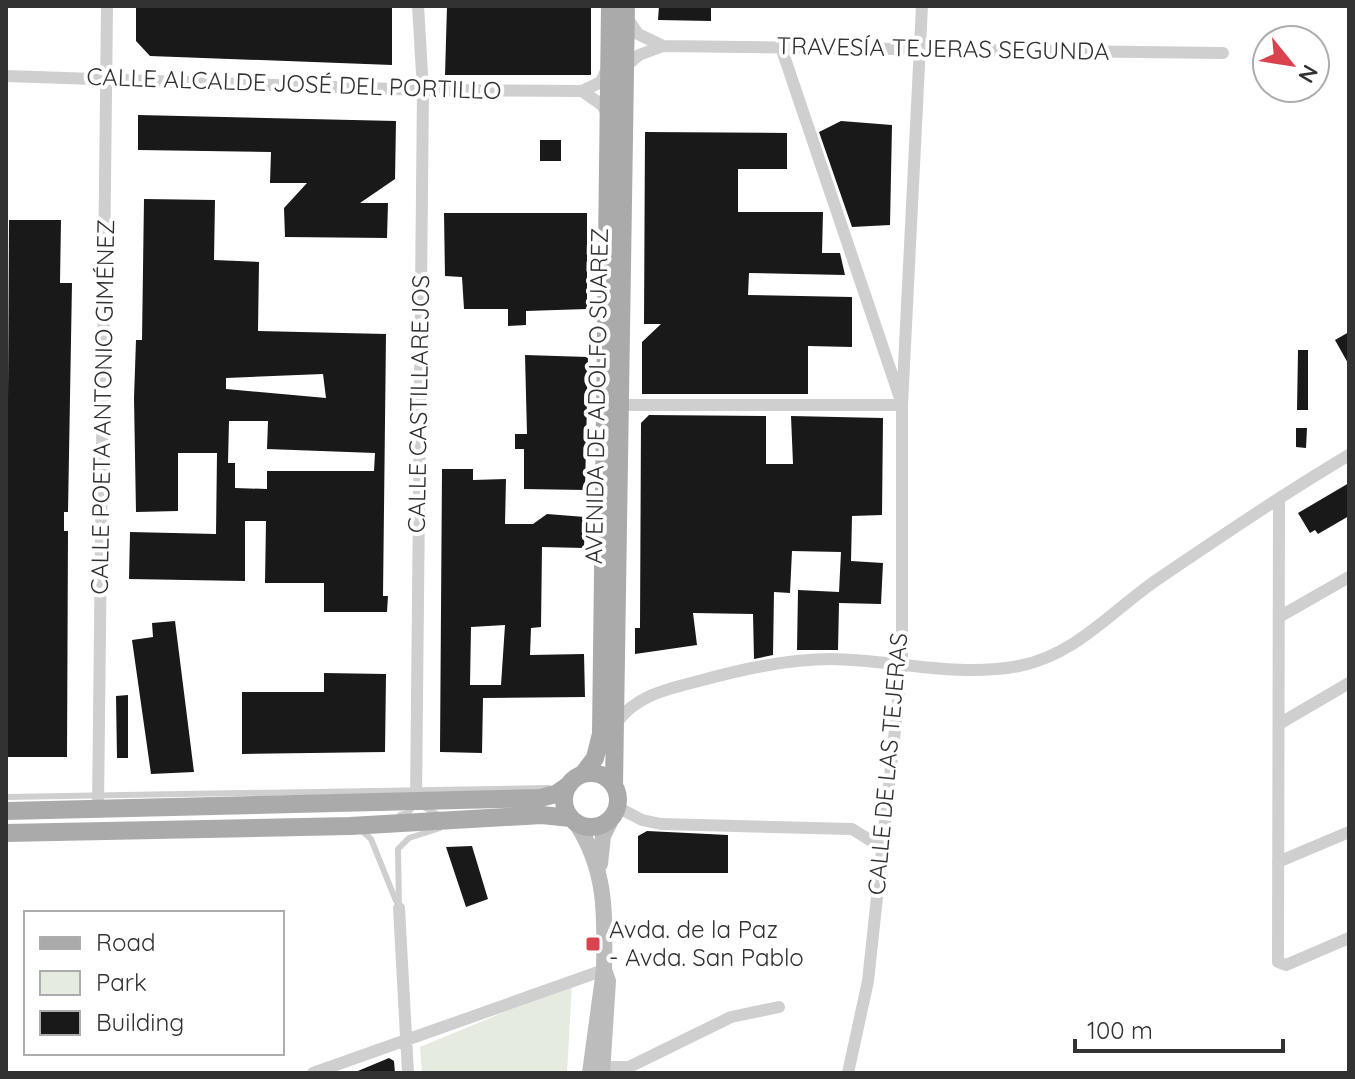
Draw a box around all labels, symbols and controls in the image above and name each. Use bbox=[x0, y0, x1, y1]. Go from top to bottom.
north arrow bbox=[1251, 24, 1331, 104]
street label: TRAVESÍA TEJERAS SEGUNDA bbox=[776, 30, 1110, 66]
text: N bbox=[1292, 60, 1324, 88]
street label: CALLE ALCALDE JOSÉ DEL PORTILLO bbox=[86, 61, 502, 105]
street label: CALLE POETA ANTONIO GIMÉNEZ bbox=[84, 219, 120, 595]
street label: AVENIDA DE ADOLFO SUAREZ bbox=[578, 228, 614, 564]
street label: CALLE CASTILLAREJOS bbox=[401, 275, 435, 533]
street label: CALLE DE LAS TEJERAS bbox=[861, 632, 913, 896]
legend bbox=[24, 911, 284, 1055]
place label: Avda. de la Paz - Avda. San Pablo bbox=[609, 914, 804, 972]
text: Road bbox=[96, 927, 156, 957]
marker: Avda. de la Paz - Avda. San Pablo bbox=[584, 935, 602, 953]
text: Park bbox=[96, 967, 147, 997]
scale bar bbox=[1075, 1003, 1283, 1053]
text: Building bbox=[96, 1007, 184, 1037]
text: 100 m bbox=[1087, 1015, 1153, 1045]

